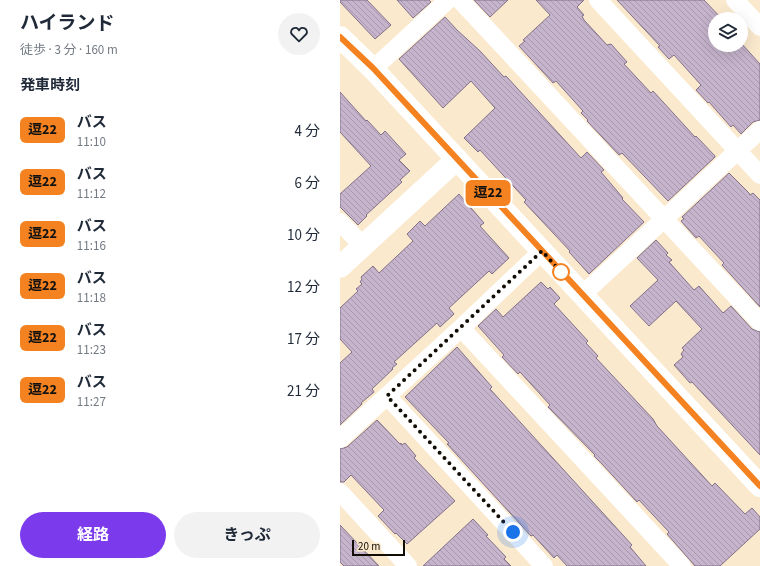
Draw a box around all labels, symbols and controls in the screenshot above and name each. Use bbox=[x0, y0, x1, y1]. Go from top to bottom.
text: ハイランド bbox=[20, 10, 115, 37]
map controls bbox=[708, 12, 748, 52]
button: layers bbox=[708, 12, 748, 52]
button: heart bbox=[278, 13, 320, 55]
text: 徒歩 · 3 分 · 160 m bbox=[20, 41, 118, 59]
text: 発車時刻 bbox=[20, 75, 80, 96]
text: バス bbox=[77, 112, 107, 133]
text: 逗22 bbox=[28, 120, 57, 140]
text: 4 分 bbox=[295, 121, 320, 142]
text: 11:10 bbox=[77, 133, 106, 151]
text: バス bbox=[77, 164, 107, 185]
text: 逗22 bbox=[28, 172, 57, 192]
text: 6 分 bbox=[295, 173, 320, 194]
line badge: 逗22 bbox=[465, 180, 511, 206]
text: 逗22 bbox=[474, 183, 502, 203]
text: 11:12 bbox=[77, 185, 106, 203]
text: バス bbox=[77, 216, 107, 237]
text: 逗22 bbox=[28, 224, 57, 244]
text: 10 分 bbox=[287, 225, 320, 246]
text: 11:16 bbox=[77, 237, 106, 255]
unlabelled marker bbox=[552, 263, 570, 281]
text: バス bbox=[77, 268, 107, 289]
text: 逗22 bbox=[28, 276, 57, 296]
text: 12 分 bbox=[287, 277, 320, 298]
text: 11:18 bbox=[77, 289, 106, 307]
text: バス bbox=[77, 320, 107, 341]
text: 逗22 bbox=[28, 328, 57, 348]
text: 17 分 bbox=[287, 329, 320, 350]
text: 11:23 bbox=[77, 341, 106, 359]
text: バス bbox=[77, 372, 107, 393]
text: 逗22 bbox=[28, 380, 57, 400]
text: 21 分 bbox=[287, 381, 320, 402]
text: 11:27 bbox=[77, 393, 106, 411]
button: 経路 bbox=[20, 512, 166, 558]
button: きっぷ bbox=[174, 512, 320, 558]
your location bbox=[503, 522, 523, 542]
scale bar bbox=[352, 538, 405, 557]
text: 20 m bbox=[358, 539, 380, 554]

